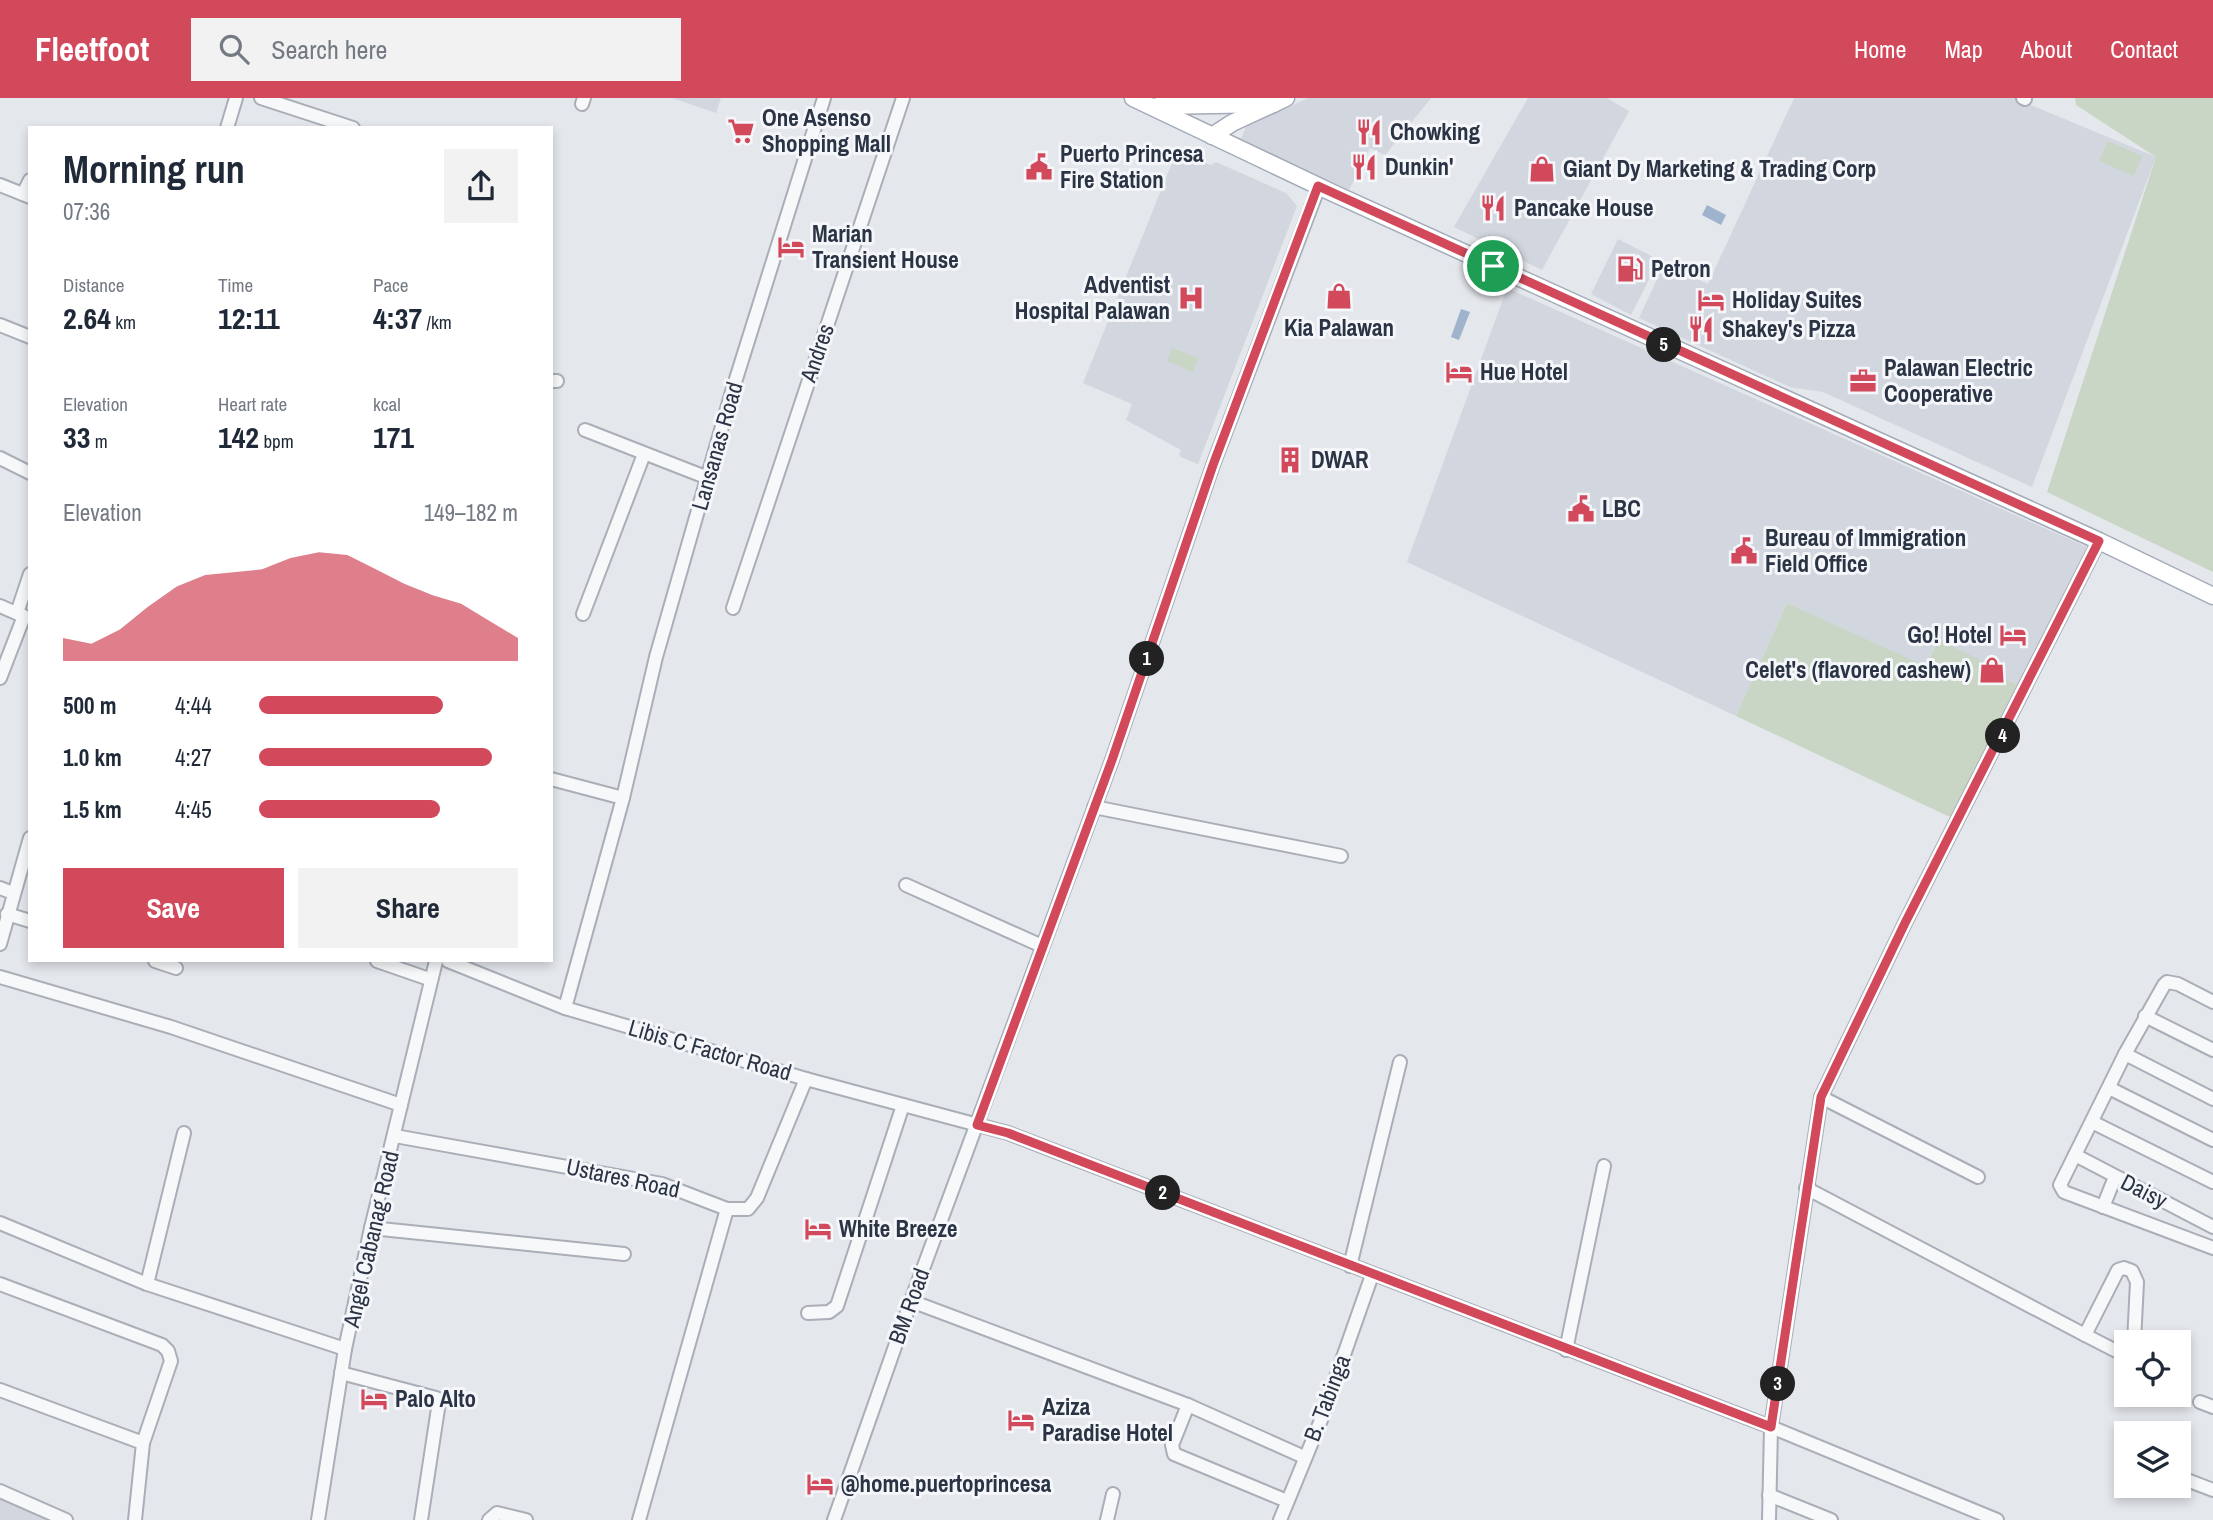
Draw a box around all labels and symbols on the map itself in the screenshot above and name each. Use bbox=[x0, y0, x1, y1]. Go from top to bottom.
place label: One Asenso Shopping Mall bbox=[762, 102, 891, 159]
supermarket icon: One Asenso Shopping Mall bbox=[726, 116, 756, 146]
place label: Chowking bbox=[1390, 116, 1481, 147]
restaurant icon: Chowking bbox=[1354, 117, 1384, 147]
place label: Puerto Princesa Fire Station bbox=[1060, 138, 1204, 195]
place label: Dunkin' bbox=[1385, 151, 1453, 182]
public building icon: Puerto Princesa Fire Station bbox=[1024, 152, 1054, 182]
restaurant icon: Dunkin' bbox=[1349, 152, 1379, 182]
place label: Giant Dy Marketing & Trading Corp bbox=[1563, 153, 1876, 184]
shop icon: Giant Dy Marketing & Trading Corp bbox=[1527, 154, 1557, 184]
place label: Pancake House bbox=[1514, 192, 1653, 223]
restaurant icon: Pancake House bbox=[1478, 193, 1508, 223]
place label: Marian Transient House bbox=[812, 218, 959, 275]
hotel icon: Marian Transient House bbox=[776, 232, 806, 262]
pin bbox=[1463, 236, 1523, 296]
place label: Petron bbox=[1651, 253, 1711, 284]
fuel station icon: Petron bbox=[1615, 254, 1645, 284]
place label: Adventist Hospital Palawan bbox=[1015, 269, 1170, 326]
shop icon: Kia Palawan bbox=[1324, 281, 1354, 311]
hospital icon: Adventist Hospital Palawan bbox=[1176, 283, 1206, 313]
place label: Holiday Suites bbox=[1732, 284, 1862, 315]
hotel icon: Holiday Suites bbox=[1696, 285, 1726, 315]
place label: Kia Palawan bbox=[1284, 312, 1394, 343]
place label: Shakey's Pizza bbox=[1722, 313, 1856, 344]
restaurant icon: Shakey's Pizza bbox=[1686, 314, 1716, 344]
street label: Andres bbox=[792, 320, 841, 387]
pin: 5 bbox=[1646, 328, 1682, 362]
place label: Palawan Electric Cooperative bbox=[1884, 352, 2033, 409]
place label: Hue Hotel bbox=[1480, 356, 1568, 387]
hotel icon: Hue Hotel bbox=[1444, 357, 1474, 387]
office icon: Palawan Electric Cooperative bbox=[1848, 366, 1878, 396]
street label: Lansanas Road bbox=[683, 378, 750, 514]
place label: DWAR bbox=[1311, 444, 1369, 475]
building icon: DWAR bbox=[1275, 445, 1305, 475]
place label: LBC bbox=[1602, 493, 1641, 524]
public building icon: LBC bbox=[1566, 494, 1596, 524]
place label: Bureau of Immigration Field Office bbox=[1765, 522, 1966, 579]
public building icon: Bureau of Immigration Field Office bbox=[1729, 536, 1759, 566]
place label: Go! Hotel bbox=[1907, 619, 1992, 650]
hotel icon: Go! Hotel bbox=[1998, 620, 2028, 650]
pin: 1 bbox=[1130, 642, 1164, 676]
place label: Celet's (flavored cashew) bbox=[1745, 654, 1971, 685]
shop icon: Celet's (flavored cashew) bbox=[1977, 655, 2007, 685]
pin: 4 bbox=[1986, 718, 2021, 754]
street label: Libis C Factor Road bbox=[625, 1011, 795, 1088]
street label: Angel Cabanag Road bbox=[335, 1148, 406, 1331]
street label: Ustares Road bbox=[563, 1150, 683, 1205]
street label: Daisy bbox=[2116, 1166, 2173, 1216]
pin: 2 bbox=[1146, 1176, 1180, 1210]
place label: White Breeze bbox=[839, 1213, 957, 1244]
hotel icon: White Breeze bbox=[803, 1214, 833, 1244]
street label: BM Road bbox=[881, 1264, 937, 1348]
street label: B. Tabinga bbox=[1296, 1350, 1357, 1445]
pin: 3 bbox=[1760, 1366, 1796, 1402]
place label: Palo Alto bbox=[395, 1383, 476, 1414]
hotel icon: Palo Alto bbox=[359, 1384, 389, 1414]
place label: Aziza Paradise Hotel bbox=[1042, 1391, 1173, 1448]
hotel icon: Aziza Paradise Hotel bbox=[1006, 1405, 1036, 1435]
place label: @home.puertoprincesa bbox=[841, 1468, 1052, 1499]
hotel icon: @home.puertoprincesa bbox=[805, 1469, 835, 1499]

